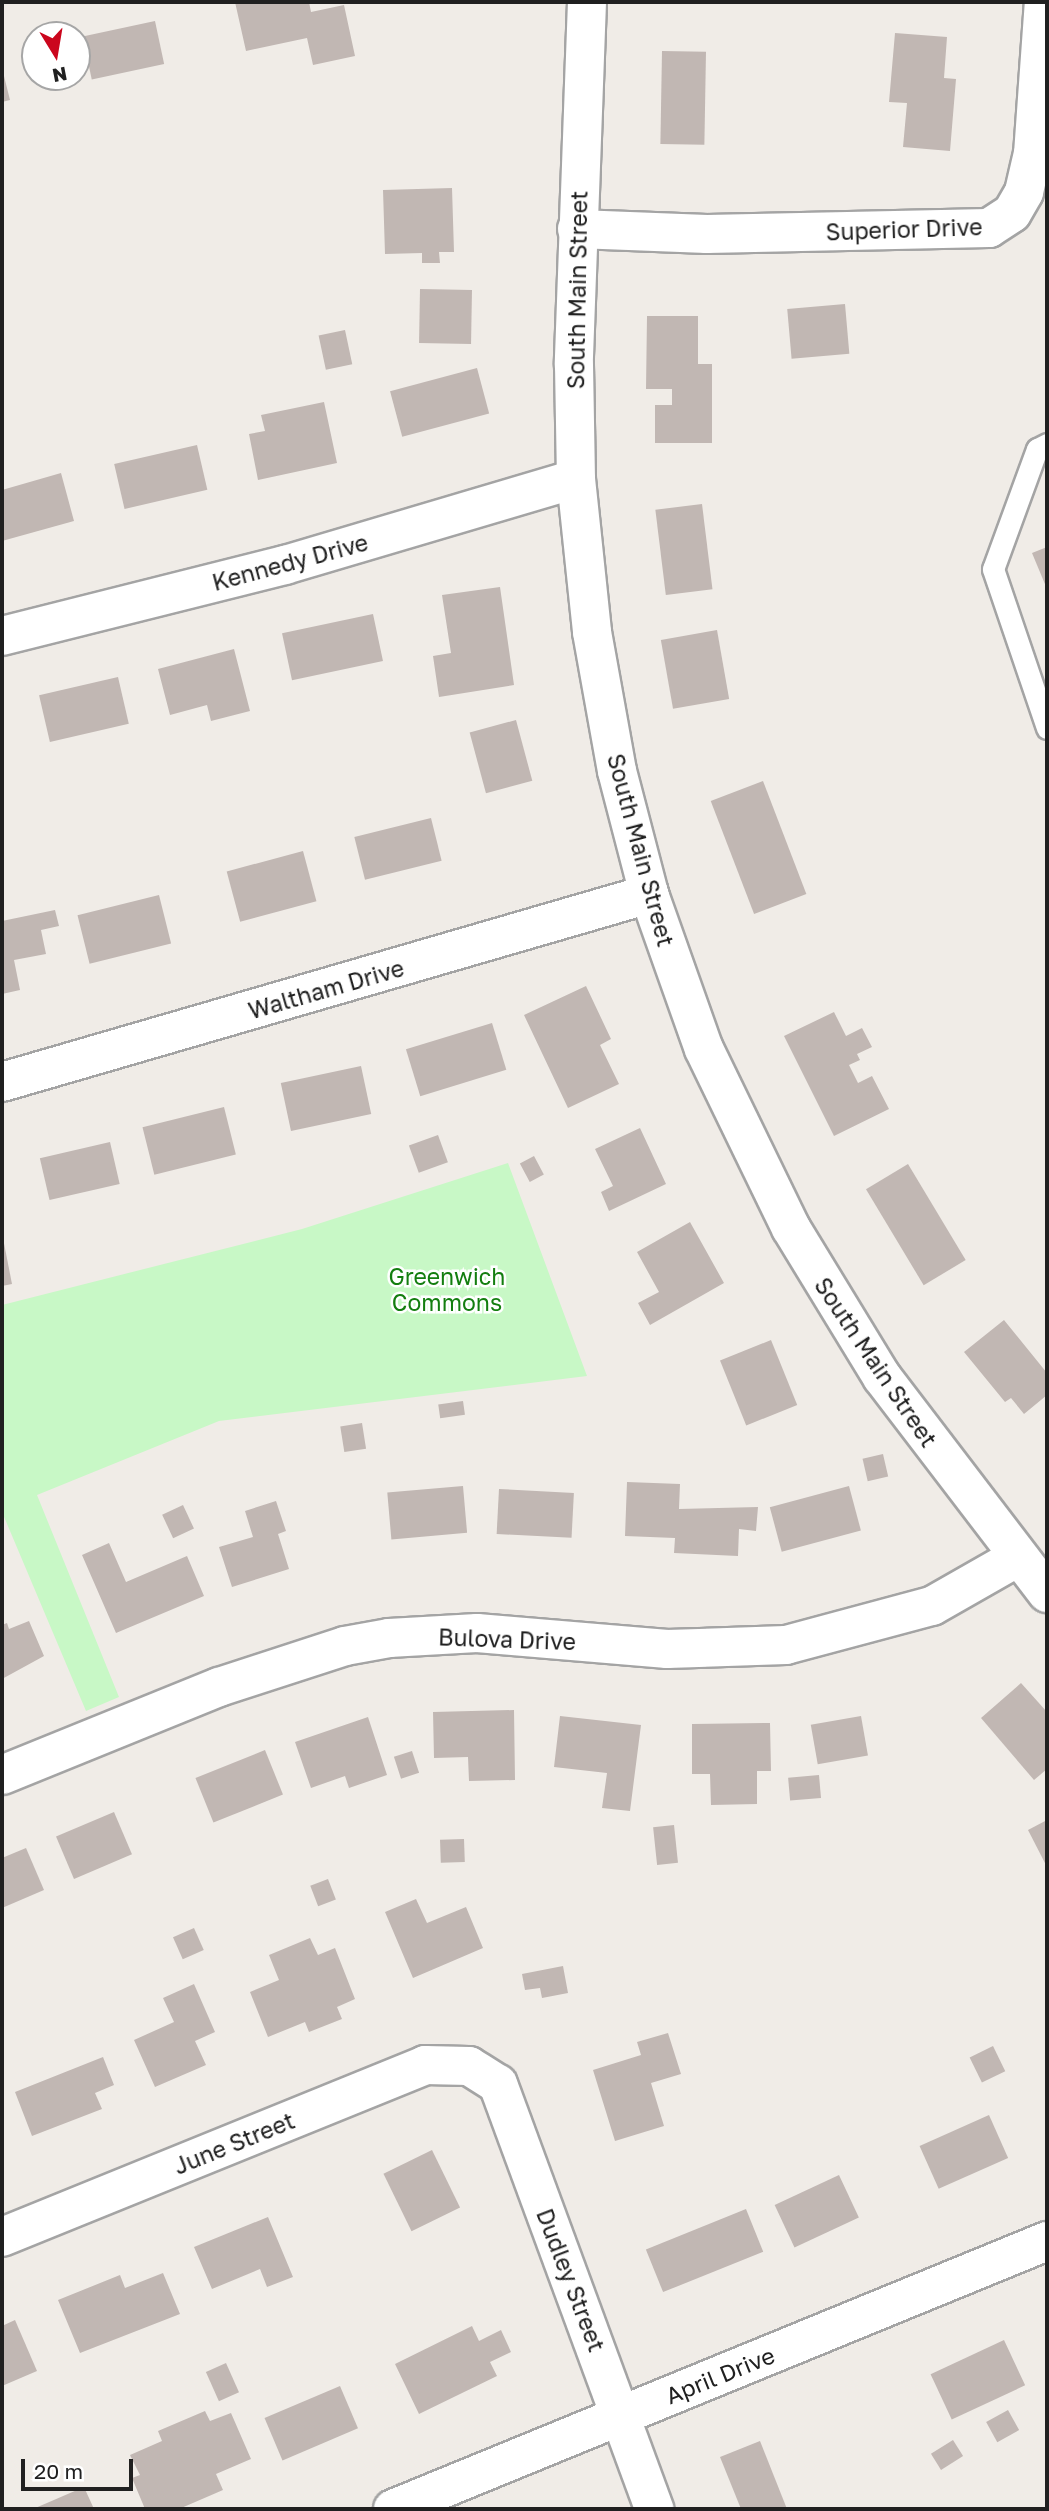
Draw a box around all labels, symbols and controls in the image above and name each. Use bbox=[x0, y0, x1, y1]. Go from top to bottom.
north arrow bbox=[21, 21, 91, 91]
text: N bbox=[50, 62, 69, 88]
street label: South Main Street bbox=[561, 191, 593, 389]
street label: Superior Drive bbox=[825, 212, 983, 246]
street label: Kennedy Drive bbox=[209, 528, 371, 596]
street label: South Main Street bbox=[602, 751, 680, 949]
street label: Waltham Drive bbox=[245, 954, 407, 1024]
park label: Greenwich Commons bbox=[388, 1262, 506, 1316]
street label: South Main Street bbox=[809, 1272, 943, 1452]
street label: Bulova Drive bbox=[438, 1623, 576, 1655]
street label: June Street bbox=[169, 2106, 299, 2180]
street label: Dudley Street bbox=[531, 2205, 611, 2355]
street label: April Drive bbox=[662, 2341, 778, 2409]
scale bar bbox=[24, 2444, 136, 2488]
text: 20 m bbox=[34, 2458, 83, 2484]

